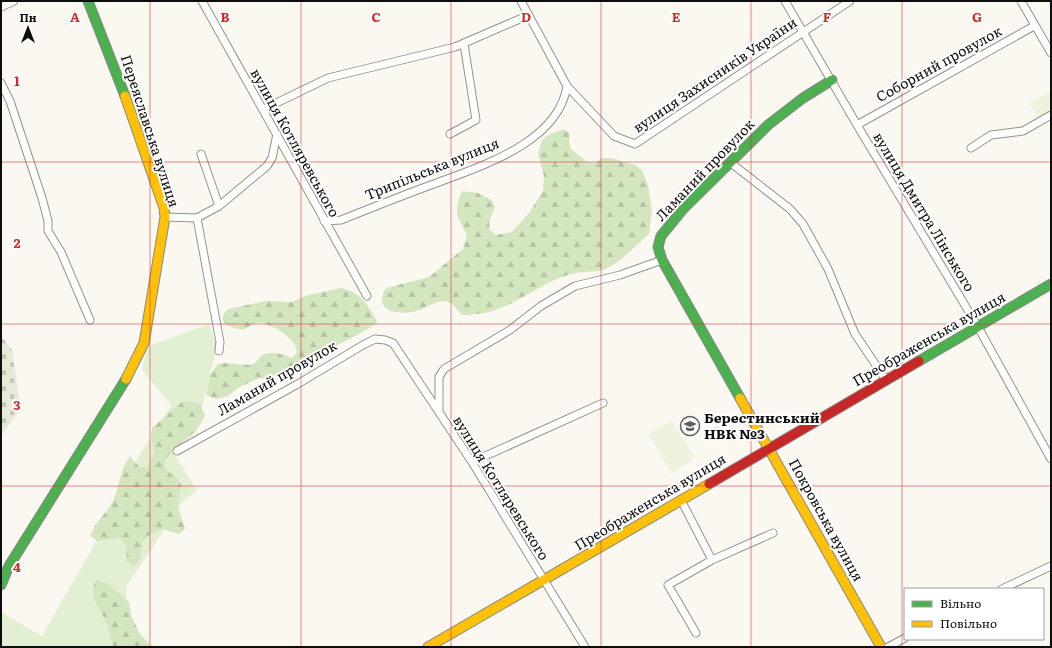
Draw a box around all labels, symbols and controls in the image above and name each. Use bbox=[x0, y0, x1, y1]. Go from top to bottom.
text: A bbox=[70, 7, 80, 26]
text: B bbox=[221, 7, 230, 26]
text: C bbox=[371, 7, 381, 26]
text: D bbox=[521, 7, 531, 26]
text: E bbox=[672, 7, 681, 26]
text: F bbox=[823, 7, 831, 26]
text: G bbox=[972, 7, 982, 26]
north arrow bbox=[8, 8, 48, 48]
text: Пн bbox=[19, 9, 37, 25]
street label: вулиця Захисників України bbox=[628, 12, 800, 137]
street label: Соборний провулок bbox=[872, 20, 1006, 106]
street label: Переяславська вулиця bbox=[117, 52, 185, 210]
street label: вулиця Котляревського bbox=[247, 65, 345, 220]
text: 1 bbox=[14, 71, 20, 90]
street label: Ламаний провулок bbox=[650, 113, 759, 225]
street label: вулиця Дмитра Лінського bbox=[869, 128, 980, 295]
street label: Трипільська вулиця bbox=[361, 132, 502, 204]
text: 2 bbox=[14, 233, 21, 252]
street label: Преображенська вулиця bbox=[848, 286, 1009, 390]
street label: Ламаний провулок bbox=[213, 334, 340, 419]
text: 3 bbox=[13, 395, 21, 414]
place label: Берестинський НВК №3 bbox=[704, 407, 820, 443]
street label: вулиця Котляревського bbox=[449, 411, 555, 564]
school or university icon: Берестинський НВК №3 bbox=[679, 415, 701, 437]
street label: Преображенська вулиця bbox=[570, 448, 729, 554]
street label: Покровська вулиця bbox=[785, 454, 869, 585]
text: 4 bbox=[13, 557, 21, 576]
legend bbox=[904, 588, 1044, 640]
text: Вільно bbox=[940, 594, 981, 612]
text: Повільно bbox=[940, 614, 997, 632]

